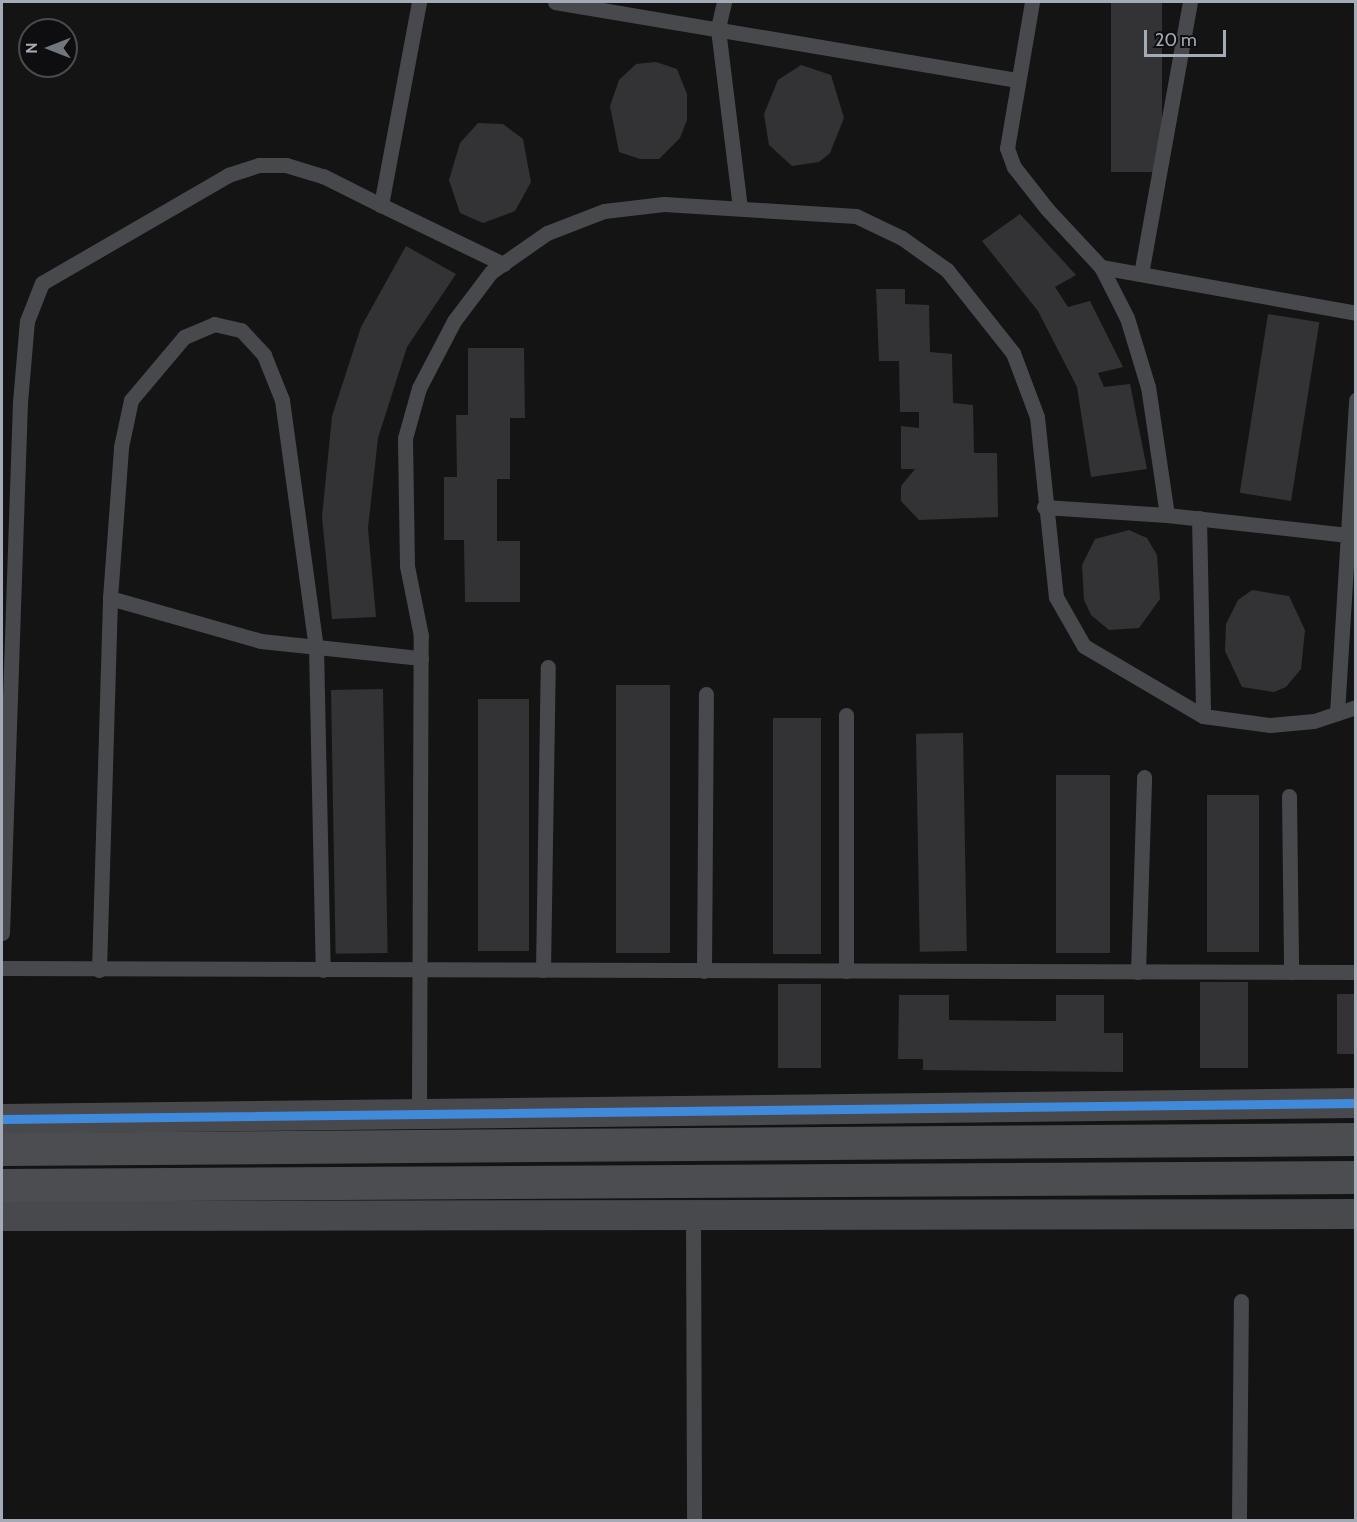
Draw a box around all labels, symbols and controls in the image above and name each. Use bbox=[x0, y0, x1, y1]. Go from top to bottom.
north arrow bbox=[18, 18, 78, 78]
scale bar bbox=[1147, 18, 1230, 56]
text: 20 m bbox=[1155, 29, 1197, 51]
text: N bbox=[22, 42, 41, 54]

